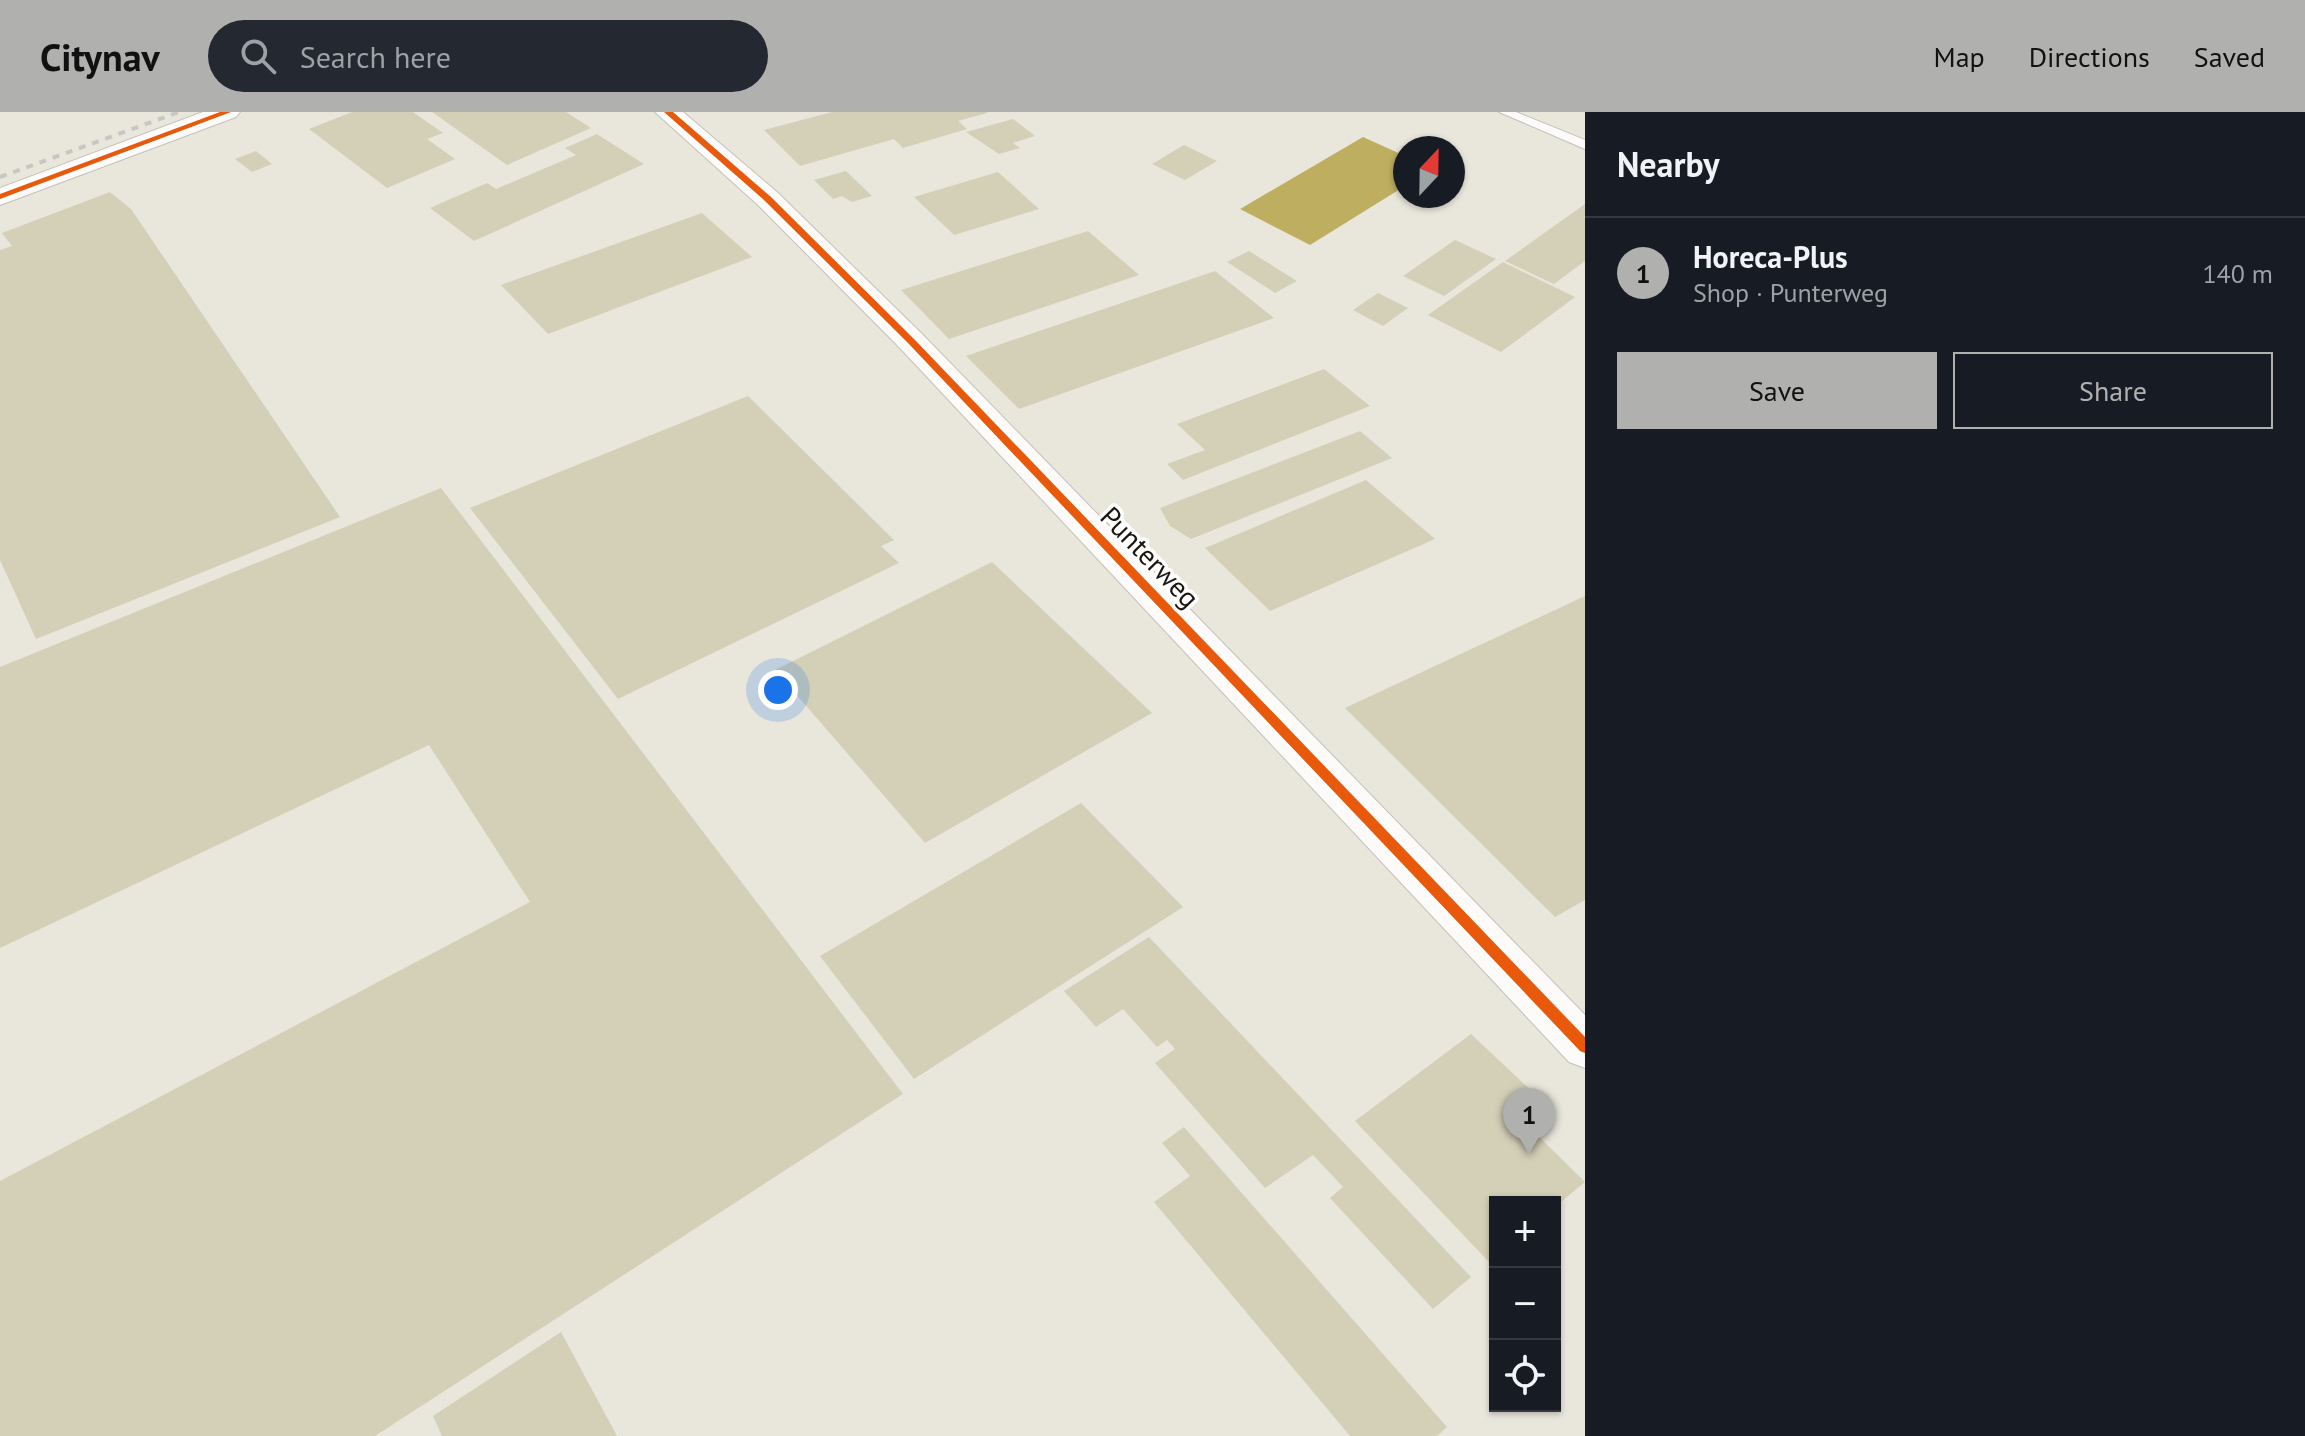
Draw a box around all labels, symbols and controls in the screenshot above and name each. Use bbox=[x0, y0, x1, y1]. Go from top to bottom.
search box bbox=[208, 20, 768, 92]
text: Citynav bbox=[40, 32, 160, 81]
icon: search bbox=[236, 34, 280, 78]
text: Search here bbox=[300, 37, 451, 76]
text: Map bbox=[1934, 38, 1985, 75]
text: Directions bbox=[2029, 38, 2150, 75]
text: Saved bbox=[2194, 38, 2265, 75]
north arrow bbox=[1393, 136, 1465, 208]
text: Nearby bbox=[1617, 142, 1719, 186]
text: Horeca-Plus bbox=[1693, 237, 1848, 276]
text: 1 bbox=[1636, 257, 1650, 290]
text: 140 m bbox=[2202, 257, 2273, 290]
text: Shop · Punterweg bbox=[1693, 276, 1888, 309]
button: Save bbox=[1617, 352, 1937, 429]
button: Share bbox=[1953, 352, 2273, 429]
street label: Punterweg bbox=[1093, 498, 1208, 615]
your location bbox=[758, 670, 798, 710]
pin: 1 bbox=[1503, 1088, 1555, 1154]
map controls bbox=[1489, 1196, 1561, 1412]
button: + bbox=[1489, 1196, 1561, 1268]
button: − bbox=[1489, 1268, 1561, 1340]
button: locate bbox=[1489, 1340, 1561, 1412]

